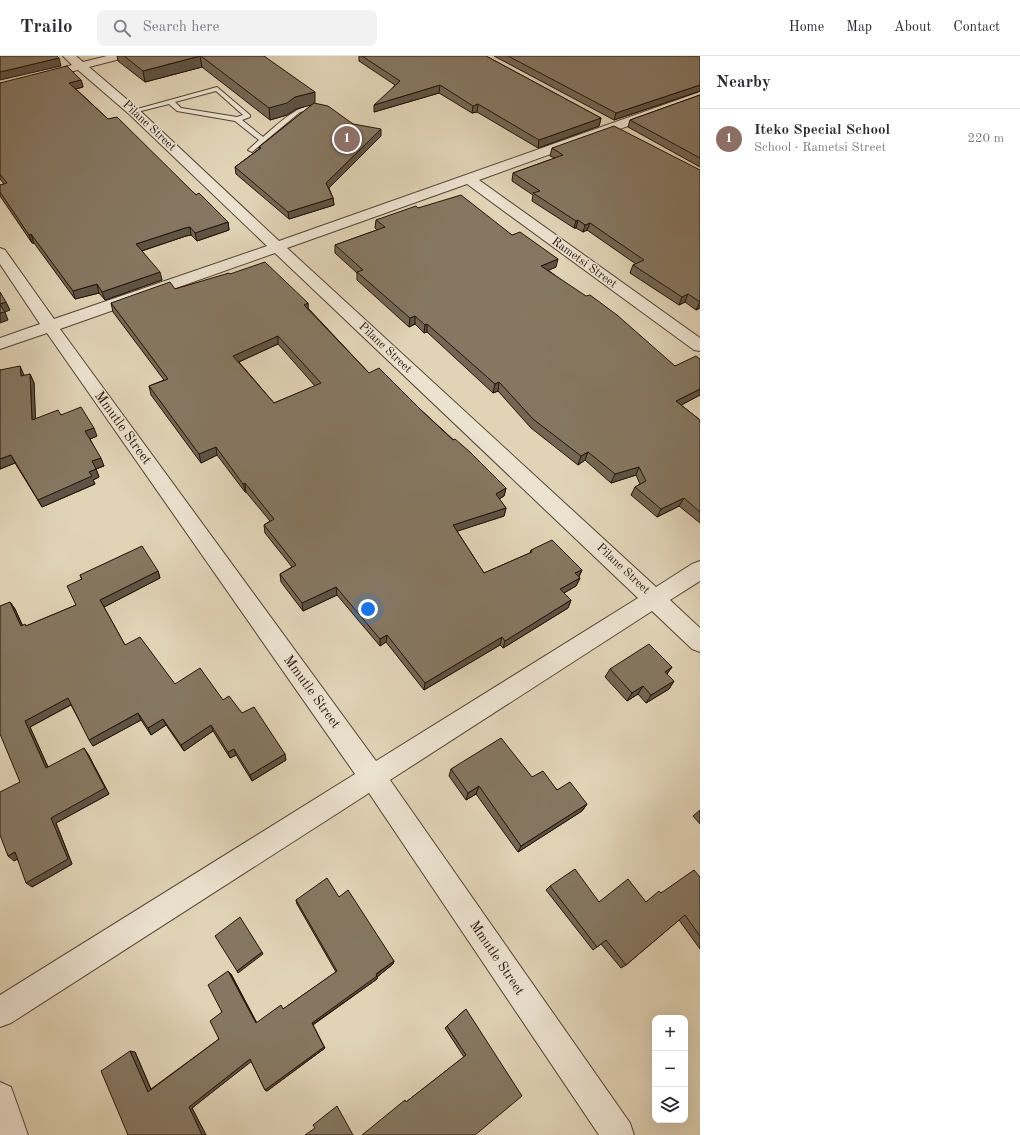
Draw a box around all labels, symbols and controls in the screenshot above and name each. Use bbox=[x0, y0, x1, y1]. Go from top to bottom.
search box bbox=[97, 10, 377, 46]
icon: search bbox=[111, 17, 133, 39]
text: Trailo bbox=[20, 18, 73, 37]
text: Search here bbox=[143, 20, 219, 35]
text: Home bbox=[789, 20, 824, 34]
text: Map bbox=[846, 20, 872, 34]
text: About bbox=[894, 20, 931, 34]
text: Contact bbox=[953, 20, 1000, 34]
text: Nearby bbox=[716, 74, 771, 91]
street label: Pilane Street bbox=[120, 99, 178, 153]
text: Iteko Special School bbox=[754, 123, 890, 138]
pin: 1 bbox=[334, 124, 360, 154]
text: 1 bbox=[725, 132, 733, 145]
text: 220 m bbox=[967, 132, 1004, 145]
text: School · Rametsi Street bbox=[754, 141, 886, 154]
street label: Rametsi Street bbox=[549, 235, 619, 291]
street label: Pilane Street bbox=[356, 321, 414, 375]
street label: Mmutle Street bbox=[92, 389, 154, 467]
street label: Pilane Street bbox=[594, 542, 652, 596]
your location bbox=[358, 599, 378, 619]
street label: Mmutle Street bbox=[281, 653, 343, 731]
street label: Mmutle Street bbox=[467, 918, 527, 998]
map controls bbox=[652, 1015, 688, 1123]
button: + bbox=[652, 1015, 688, 1051]
button: − bbox=[652, 1051, 688, 1087]
button: layers bbox=[652, 1087, 688, 1123]

